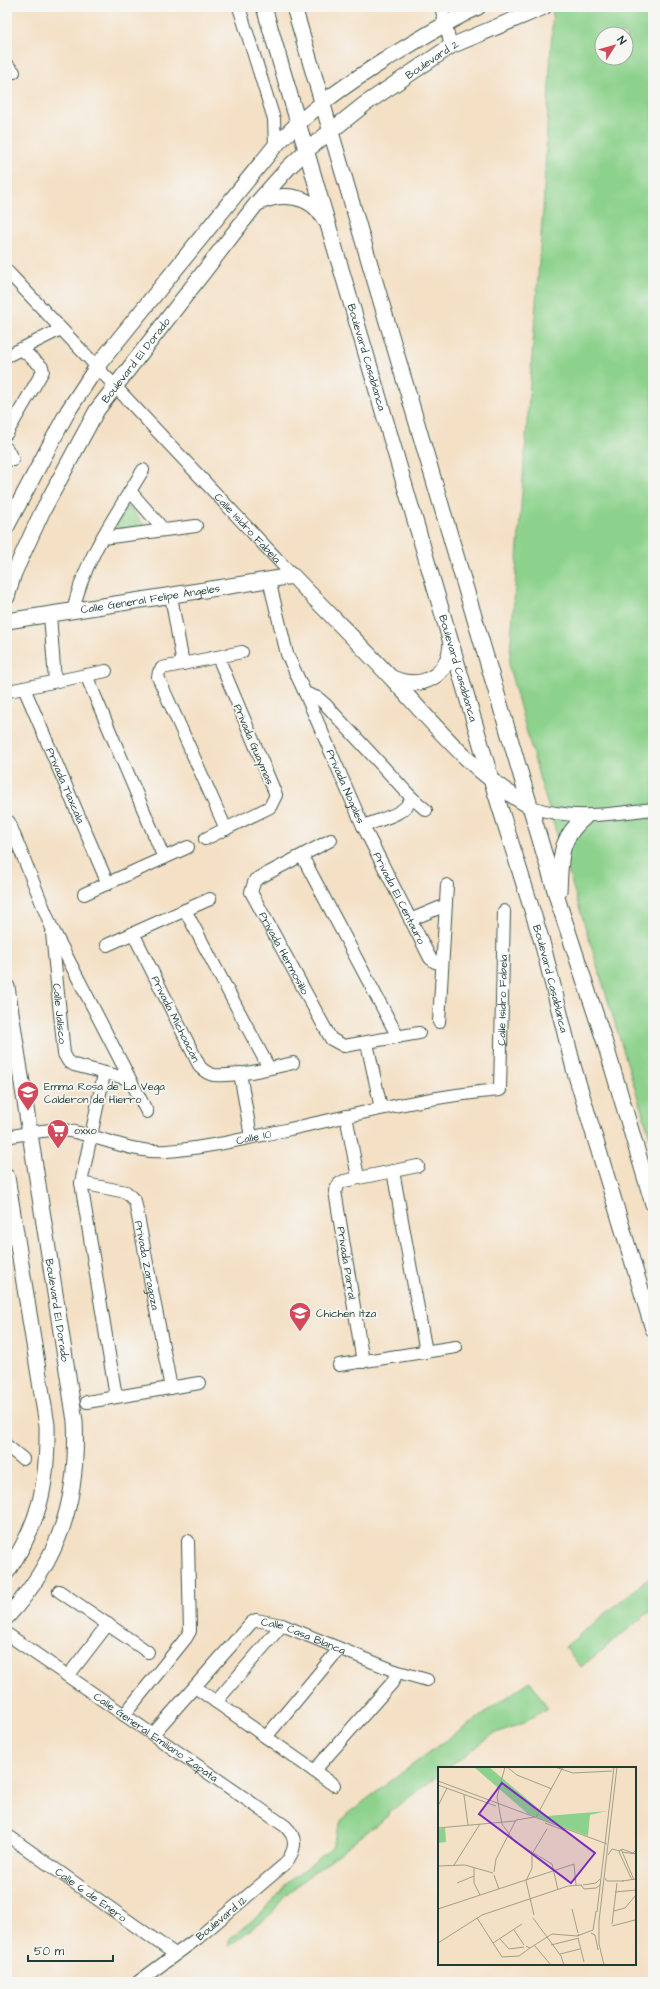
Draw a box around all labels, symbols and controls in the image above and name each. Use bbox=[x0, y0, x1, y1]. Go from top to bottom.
north arrow bbox=[594, 26, 634, 66]
text: N bbox=[614, 33, 630, 48]
street label: Boulevard 2 bbox=[402, 36, 461, 83]
street label: Boulevard Casablanca bbox=[344, 302, 389, 413]
street label: Boulevard El Dorado bbox=[98, 314, 174, 406]
street label: Calle Isidro Fabela bbox=[211, 490, 284, 567]
street label: Calle General Felipe Ángeles bbox=[80, 581, 222, 617]
street label: Boulevard Casablanca bbox=[435, 613, 481, 724]
street label: Privada Guaymas bbox=[229, 702, 277, 788]
street label: Privada Tlaxcala bbox=[42, 745, 88, 826]
street label: Privada Nogales bbox=[323, 747, 368, 826]
street label: Privada El Centauro bbox=[369, 850, 429, 948]
street label: Privada Hermosillo bbox=[255, 909, 313, 998]
street label: Boulevard Casablanca bbox=[529, 923, 572, 1034]
street label: Calle Isidro Fabela bbox=[494, 954, 511, 1046]
street label: Privada Michoacán bbox=[148, 973, 204, 1065]
street label: Calle Jalisco bbox=[49, 983, 70, 1045]
school or university icon: Emma Rosa de La Vega Calderon de Hierro bbox=[15, 1079, 41, 1112]
place label: Emma Rosa de La Vega Calderon de Hierro bbox=[44, 1079, 165, 1107]
supermarket icon: oxxo bbox=[45, 1117, 71, 1150]
place label: oxxo bbox=[74, 1123, 98, 1138]
street label: Calle 10 bbox=[235, 1126, 273, 1148]
street label: Privada Zaragoza bbox=[131, 1219, 163, 1312]
street label: Privada Parral bbox=[333, 1225, 360, 1301]
street label: Boulevard El Dorado bbox=[42, 1257, 73, 1364]
school or university icon: Chichen Itza bbox=[287, 1300, 313, 1333]
place label: Chichen Itza bbox=[316, 1306, 377, 1321]
street label: Calle Casa Blanca bbox=[260, 1614, 348, 1658]
street label: Calle General Emiliano Zapata bbox=[90, 1689, 221, 1786]
inset map bbox=[438, 1767, 636, 1965]
street label: Calle 6 de Enero bbox=[52, 1864, 130, 1926]
street label: Boulevard 12 bbox=[193, 1892, 251, 1944]
scale bar bbox=[28, 1937, 113, 1963]
text: 50 m bbox=[34, 1943, 65, 1960]

